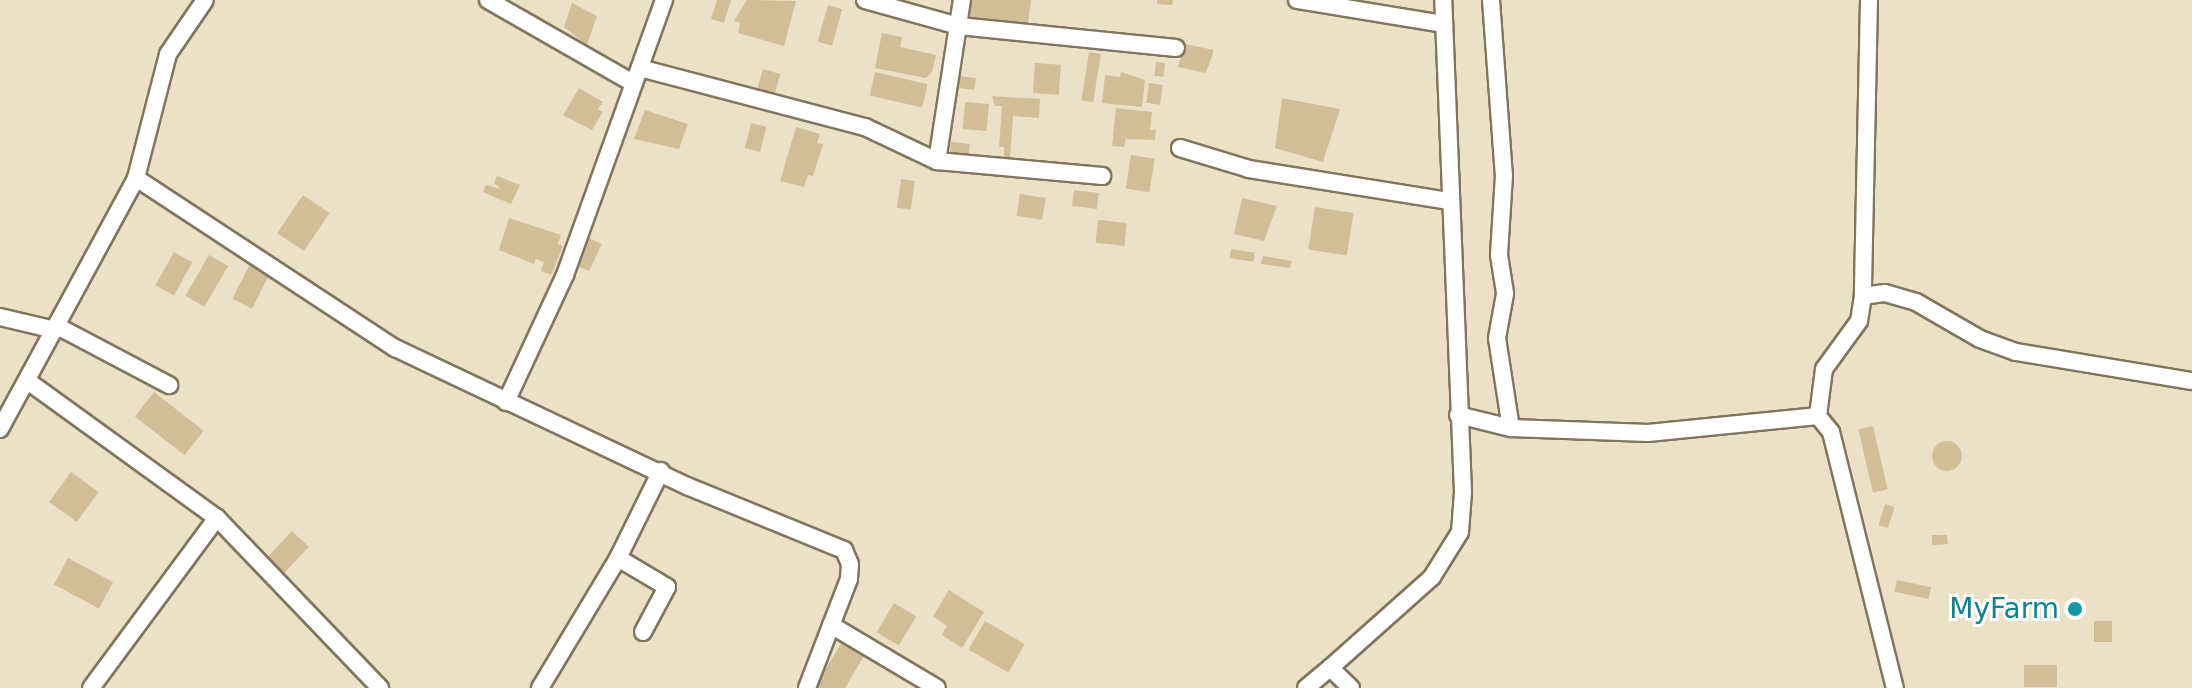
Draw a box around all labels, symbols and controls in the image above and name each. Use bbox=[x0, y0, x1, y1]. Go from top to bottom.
place label: MyFarm bbox=[1949, 592, 2059, 626]
marker: MyFarm bbox=[2066, 600, 2084, 618]

